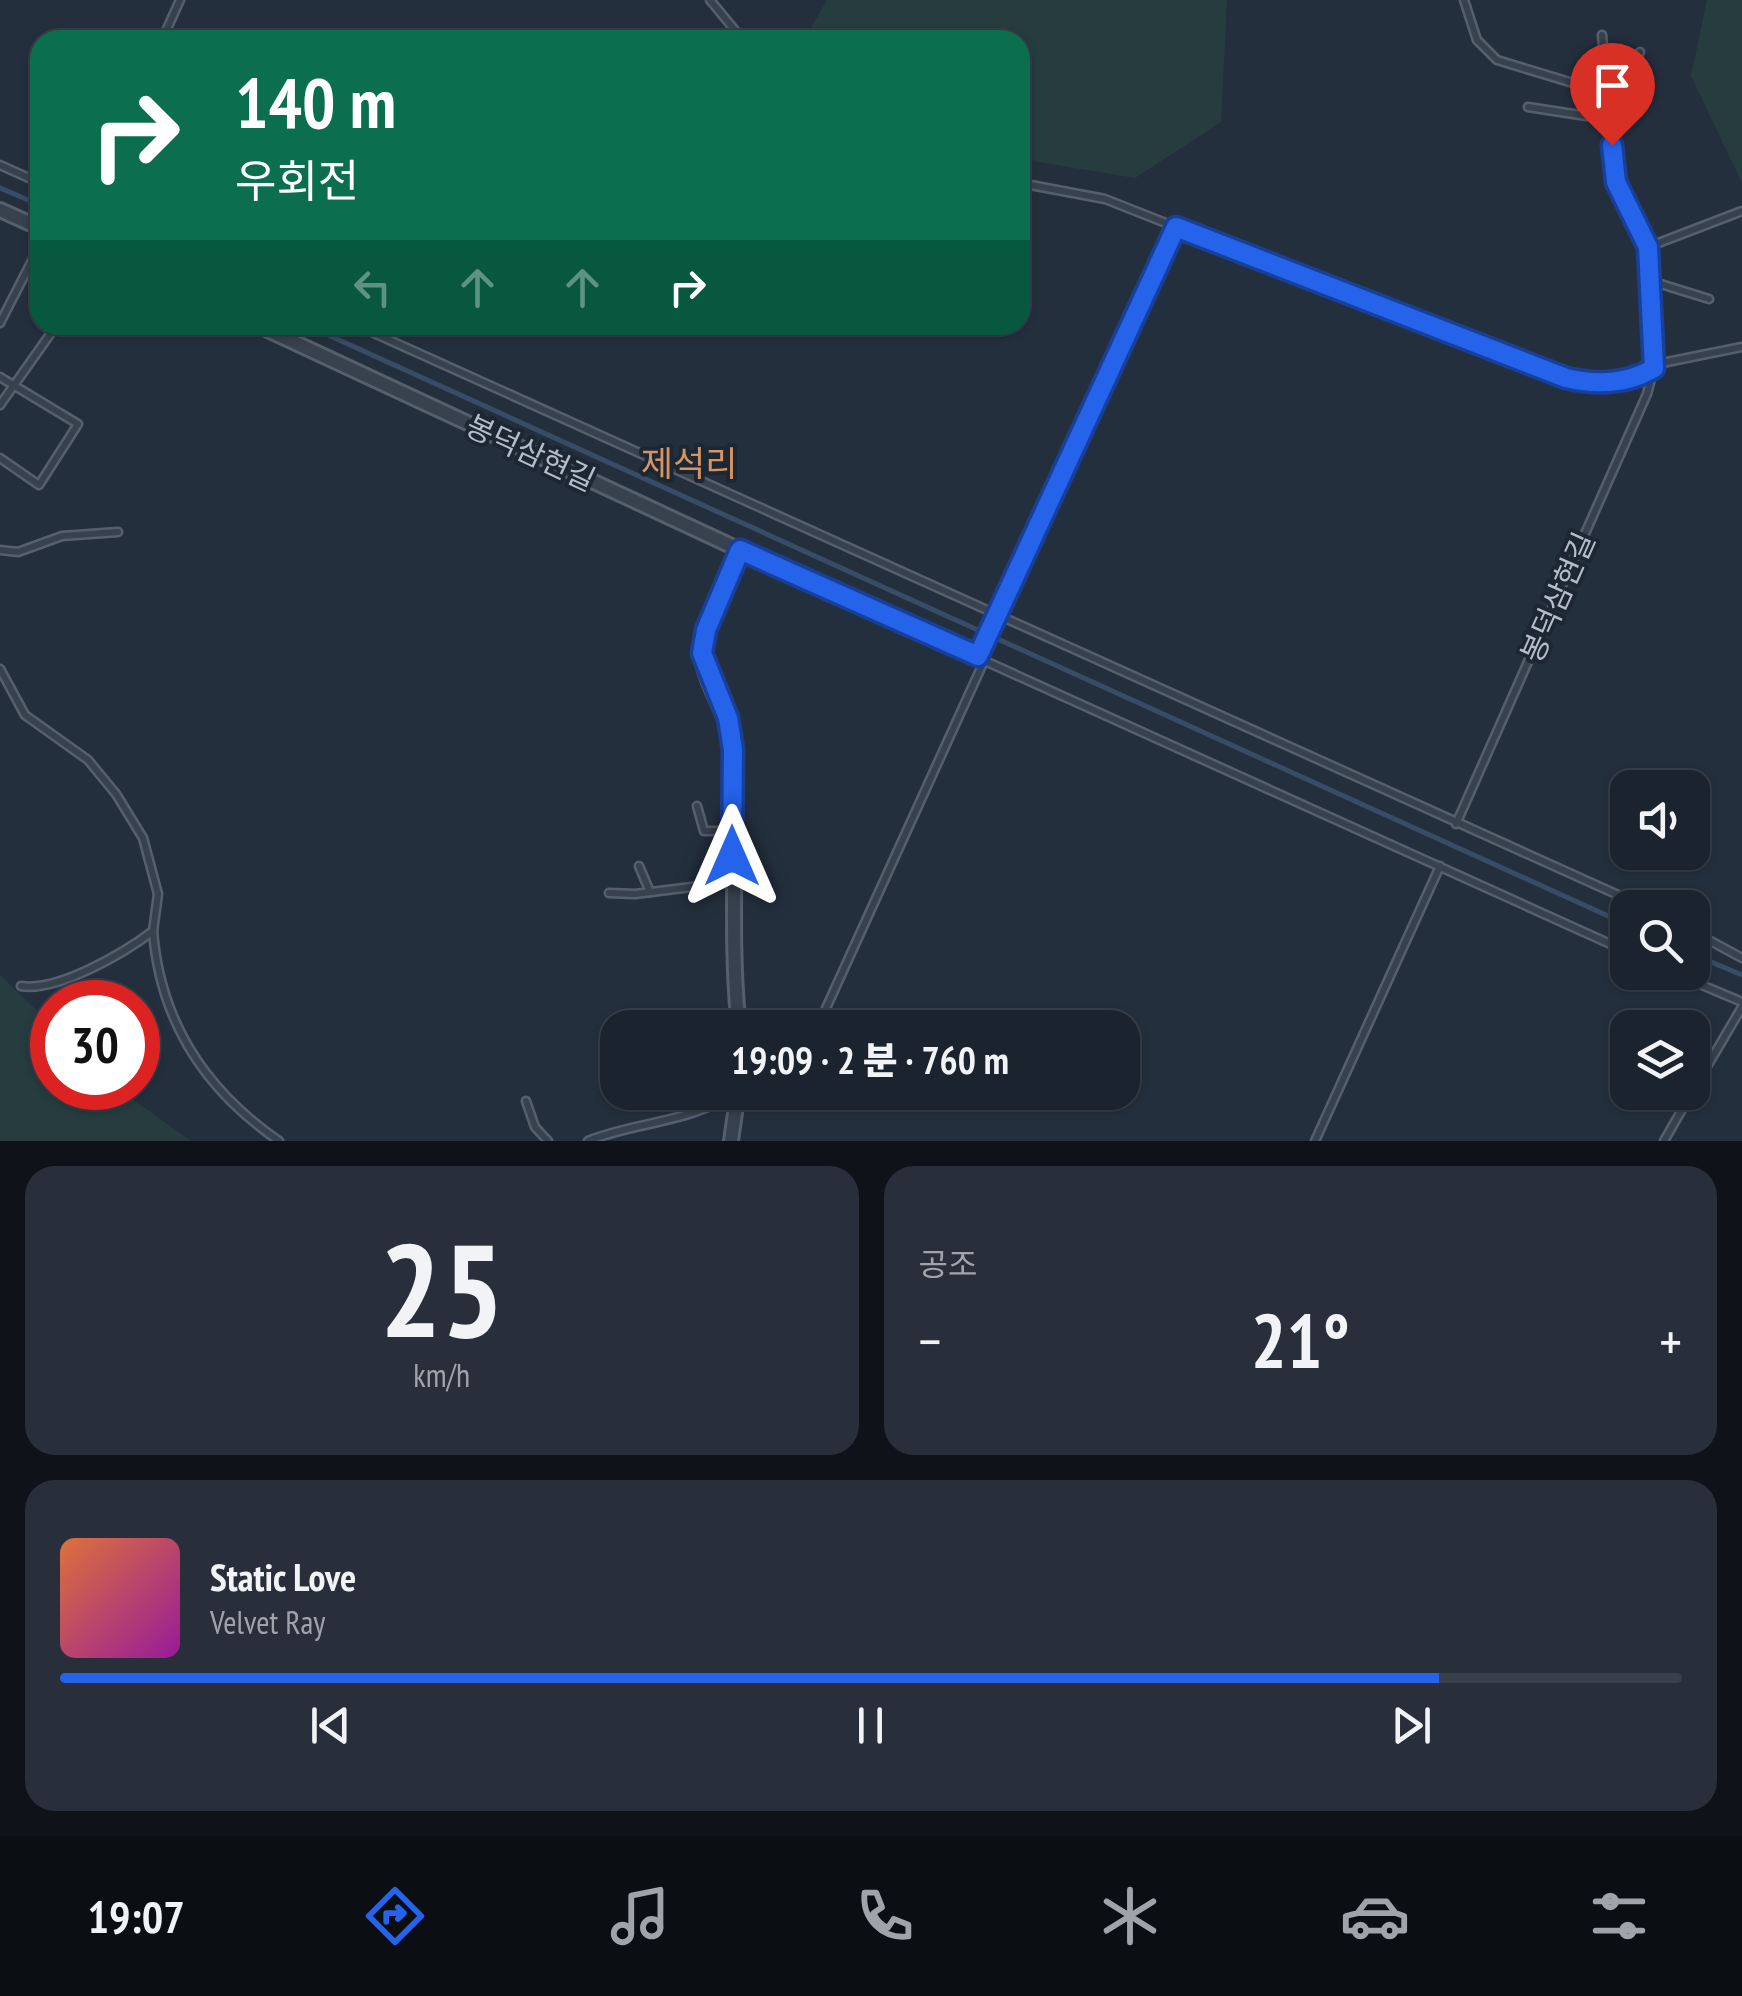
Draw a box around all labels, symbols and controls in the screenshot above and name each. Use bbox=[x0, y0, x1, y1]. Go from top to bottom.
pin bbox=[1570, 43, 1655, 146]
text: 140 m bbox=[235, 57, 396, 147]
icon: arrive bbox=[1585, 58, 1640, 113]
icon: right bbox=[70, 70, 200, 200]
text: 우회전 bbox=[235, 151, 359, 209]
icon: left bbox=[345, 260, 400, 315]
icon: ahead bbox=[450, 260, 505, 315]
icon: ahead bbox=[555, 260, 610, 315]
icon: right bbox=[660, 260, 715, 315]
street label: 봉덕삼현길 bbox=[460, 405, 602, 499]
district label: 제석리 bbox=[641, 440, 737, 486]
street label: 봉덕삼현길 bbox=[1511, 526, 1603, 668]
map controls bbox=[1610, 770, 1710, 1110]
button: sound bbox=[1610, 770, 1710, 870]
position arrow bbox=[680, 804, 784, 908]
button: search bbox=[1610, 890, 1710, 990]
speed limit sign: 30 bbox=[30, 980, 160, 1110]
button: layers bbox=[1610, 1010, 1710, 1110]
text: 19:09 · 2 분 · 760 m bbox=[731, 1035, 1009, 1084]
text: 25 bbox=[380, 1205, 504, 1373]
text: 공조 bbox=[919, 1243, 977, 1285]
text: 21° bbox=[1251, 1292, 1350, 1389]
text: − bbox=[919, 1305, 941, 1376]
text: + bbox=[1659, 1305, 1682, 1376]
text: km/h bbox=[413, 1354, 470, 1396]
text: Static Love bbox=[210, 1552, 356, 1601]
text: Velvet Ray bbox=[210, 1601, 325, 1643]
icon: previous bbox=[303, 1698, 358, 1753]
icon: pause bbox=[843, 1698, 898, 1753]
icon: next bbox=[1384, 1698, 1439, 1753]
icon: directions bbox=[360, 1881, 430, 1951]
icon: music bbox=[605, 1881, 675, 1951]
icon: phone bbox=[850, 1881, 920, 1951]
icon: climate bbox=[1095, 1881, 1165, 1951]
icon: car bbox=[1340, 1881, 1410, 1951]
icon: filters bbox=[1584, 1881, 1654, 1951]
text: 19:07 bbox=[87, 1887, 185, 1945]

